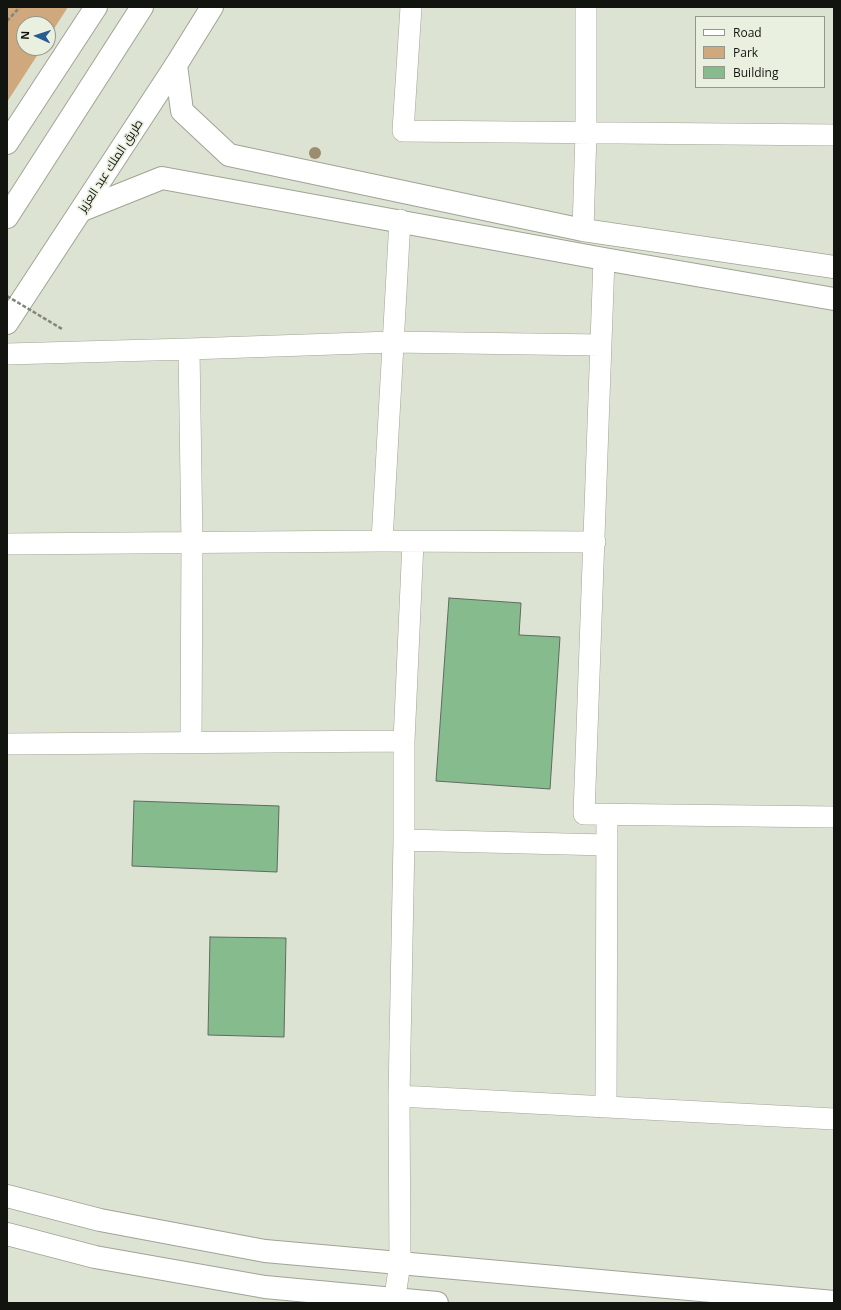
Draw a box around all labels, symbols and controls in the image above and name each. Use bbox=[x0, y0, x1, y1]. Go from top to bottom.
north arrow bbox=[16, 16, 56, 56]
legend bbox=[695, 16, 825, 88]
text: Road bbox=[733, 24, 762, 41]
text: N bbox=[17, 31, 32, 40]
text: Park bbox=[733, 44, 758, 61]
text: Building bbox=[733, 64, 778, 81]
street label: طريق الملك عبد العزيز bbox=[76, 117, 146, 215]

